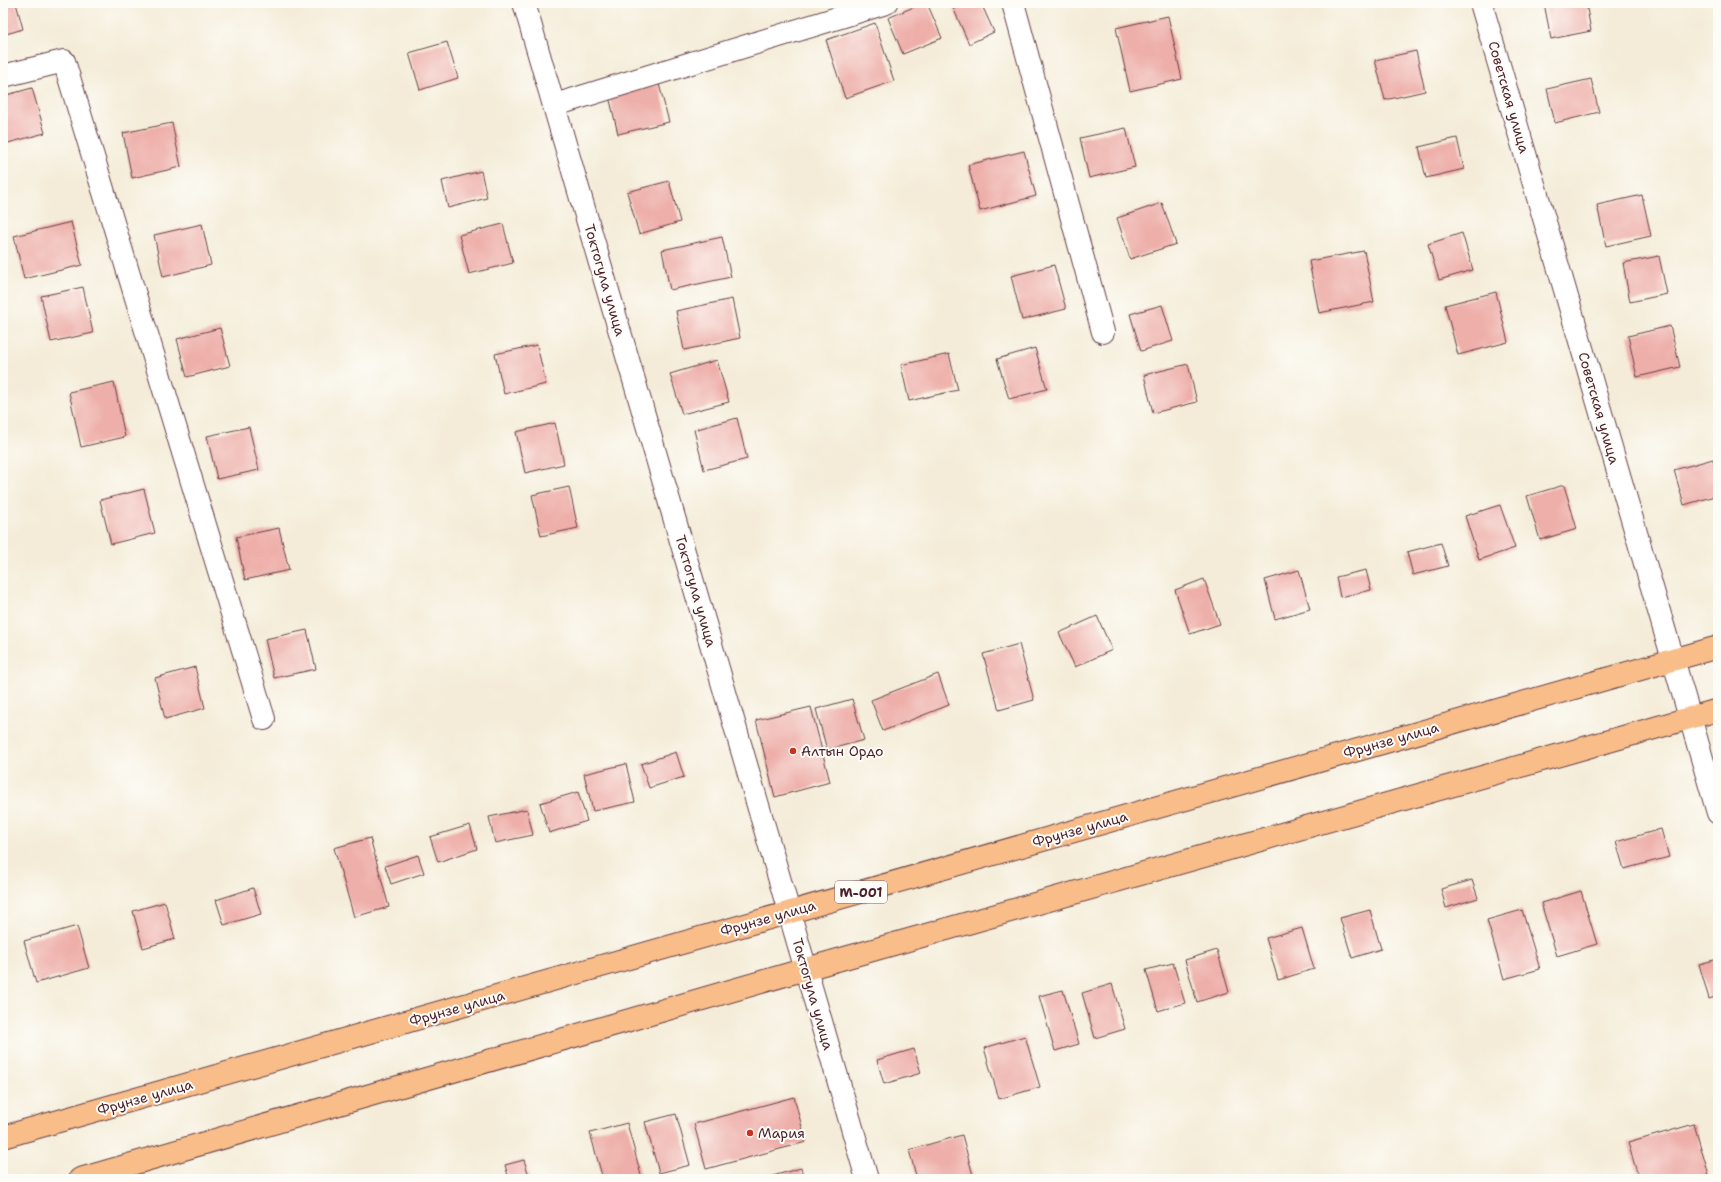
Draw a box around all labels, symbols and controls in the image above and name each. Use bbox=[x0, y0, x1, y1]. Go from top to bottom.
street label: Советская улица bbox=[1484, 39, 1534, 155]
street label: Токтогула улица bbox=[580, 222, 630, 338]
street label: Советская улица bbox=[1574, 350, 1624, 466]
street label: Токтогула улица bbox=[671, 533, 721, 649]
street label: Фрунзе улица bbox=[1341, 718, 1441, 762]
place label: Алтын Ордо bbox=[801, 742, 883, 760]
marker: Алтын Ордо bbox=[788, 746, 798, 756]
street label: Фрунзе улица bbox=[1030, 807, 1130, 851]
road number: M-001 bbox=[835, 881, 887, 903]
street label: Фрунзе улица bbox=[718, 896, 818, 940]
street label: Токтогула улица bbox=[788, 936, 838, 1052]
street label: Фрунзе улица bbox=[407, 986, 507, 1030]
street label: Фрунзе улица bbox=[95, 1075, 195, 1119]
place label: Мария bbox=[758, 1124, 805, 1142]
marker: Мария bbox=[745, 1128, 755, 1138]

